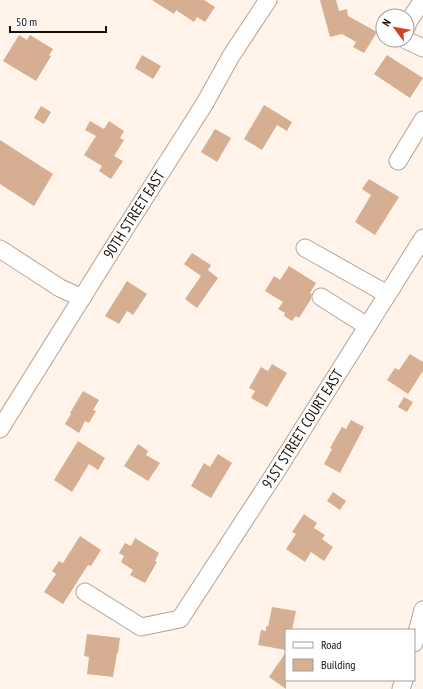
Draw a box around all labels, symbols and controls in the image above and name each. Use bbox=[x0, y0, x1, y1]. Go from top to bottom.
scale bar bbox=[10, 8, 106, 34]
north arrow bbox=[375, 8, 415, 48]
text: 50 m bbox=[16, 14, 37, 29]
text: N bbox=[379, 16, 394, 29]
street label: 90TH STREET EAST bbox=[99, 166, 169, 262]
street label: 91ST STREET COURT EAST bbox=[258, 365, 347, 492]
legend bbox=[285, 629, 415, 681]
text: Road bbox=[321, 637, 341, 652]
text: Building bbox=[321, 657, 356, 672]

